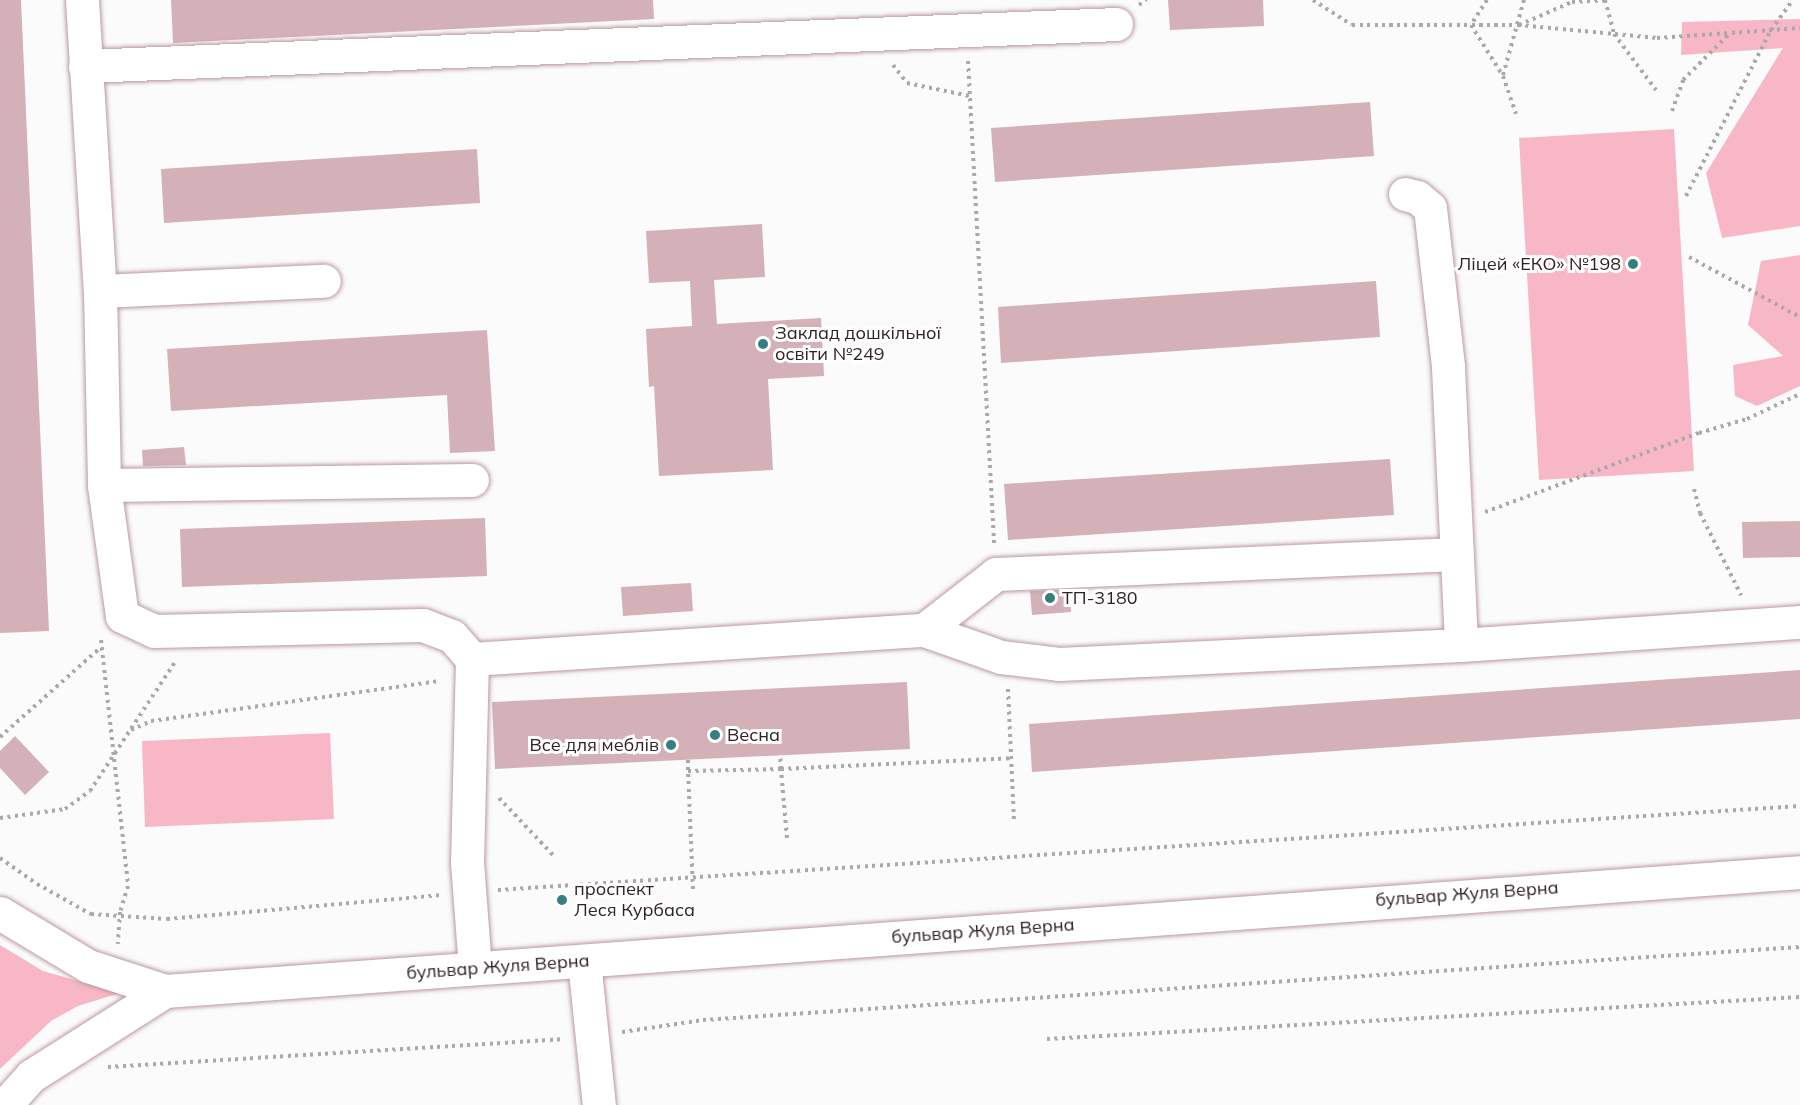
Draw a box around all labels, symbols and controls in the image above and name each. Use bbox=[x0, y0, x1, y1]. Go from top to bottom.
place label: Ліцей «ЕКО» №198 bbox=[1458, 253, 1621, 275]
marker: Ліцей «ЕКО» №198 bbox=[1626, 257, 1640, 271]
place label: Заклад дошкільної освіти №249 bbox=[775, 323, 941, 366]
marker: Заклад дошкільної освіти №249 bbox=[756, 337, 770, 351]
place label: ТП-3180 bbox=[1062, 587, 1138, 609]
marker: ТП-3180 bbox=[1043, 591, 1057, 605]
place label: Весна bbox=[727, 724, 780, 746]
marker: Весна bbox=[708, 728, 722, 742]
place label: Все для меблів bbox=[529, 734, 659, 756]
marker: Все для меблів bbox=[664, 738, 678, 752]
street label: бульвар Жуля Верна bbox=[1375, 877, 1559, 911]
place label: проспект Леся Курбаса bbox=[574, 879, 695, 922]
marker: проспект Леся Курбаса bbox=[555, 893, 569, 907]
street label: бульвар Жуля Верна bbox=[891, 914, 1075, 948]
street label: бульвар Жуля Верна bbox=[406, 950, 590, 984]

